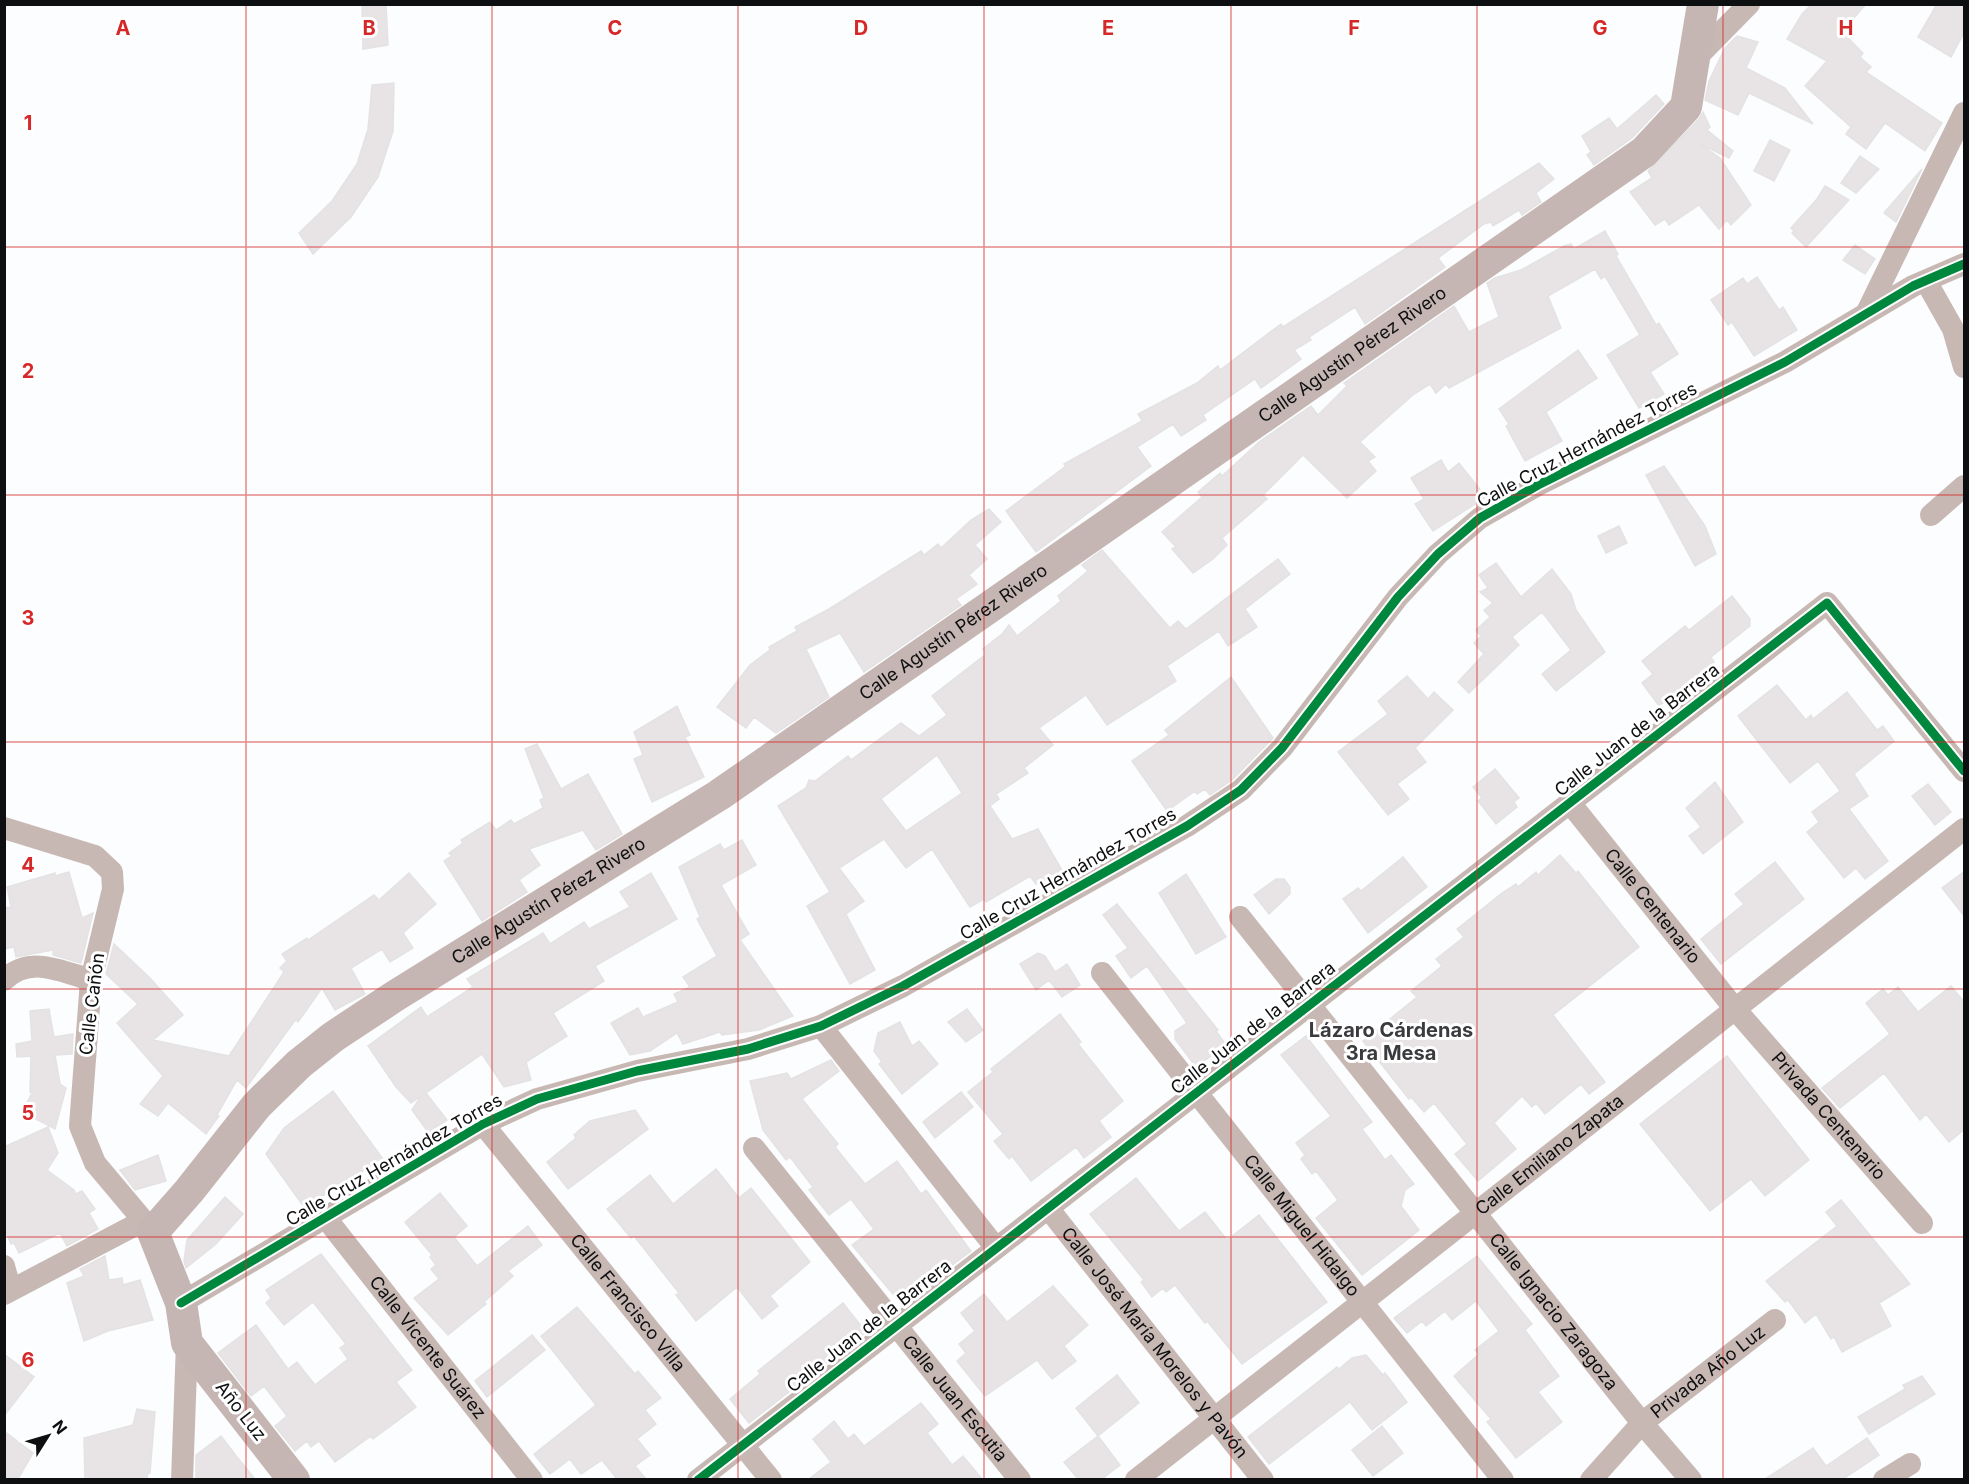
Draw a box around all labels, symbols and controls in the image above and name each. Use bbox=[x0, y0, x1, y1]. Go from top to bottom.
text: A bbox=[116, 16, 131, 40]
text: B bbox=[362, 16, 376, 40]
text: C bbox=[608, 16, 622, 40]
text: D bbox=[854, 16, 868, 40]
text: E bbox=[1102, 16, 1114, 40]
text: F bbox=[1348, 16, 1360, 40]
text: G bbox=[1592, 16, 1608, 40]
text: H bbox=[1839, 16, 1853, 40]
text: 1 bbox=[24, 111, 32, 135]
street label: Calle Agustín Pérez Rivero bbox=[1254, 282, 1450, 427]
text: 2 bbox=[22, 359, 34, 383]
street label: Calle Cruz Hernández Torres bbox=[1473, 377, 1700, 512]
street label: Calle Agustín Pérez Rivero bbox=[855, 559, 1051, 704]
text: 3 bbox=[22, 606, 34, 630]
street label: Calle Juan de la Barrera bbox=[1550, 659, 1723, 800]
street label: Calle Cruz Hernández Torres bbox=[956, 803, 1180, 944]
street label: Calle Agustín Pérez Rivero bbox=[448, 832, 649, 968]
street label: Calle Centenario bbox=[1601, 844, 1705, 967]
text: 4 bbox=[21, 853, 35, 877]
street label: Calle Cañón bbox=[75, 952, 108, 1056]
street label: Calle Juan de la Barrera bbox=[1166, 957, 1339, 1098]
district label: Lázaro Cárdenas 3ra Mesa bbox=[1309, 1018, 1473, 1065]
street label: Privada Centenario bbox=[1767, 1047, 1890, 1184]
street label: Calle Cruz Hernández Torres bbox=[282, 1089, 506, 1230]
street label: Calle Emiliano Zapata bbox=[1471, 1090, 1627, 1219]
text: 5 bbox=[22, 1101, 34, 1125]
street label: Calle Miguel Hidalgo bbox=[1240, 1150, 1365, 1300]
street label: Calle José María Morelos y Pavón bbox=[1057, 1223, 1253, 1462]
street label: Calle Francisco Villa bbox=[566, 1229, 690, 1376]
street label: Calle Ignacio Zaragoza bbox=[1485, 1229, 1623, 1394]
street label: Calle Juan de la Barrera bbox=[782, 1255, 955, 1396]
street label: Calle Vicente Suárez bbox=[365, 1271, 491, 1423]
street label: Privada Año Luz bbox=[1646, 1321, 1769, 1422]
street label: Calle Juan Escutia bbox=[898, 1331, 1012, 1466]
text: 6 bbox=[22, 1348, 35, 1372]
street label: Año Luz bbox=[212, 1377, 271, 1445]
north arrow bbox=[18, 1406, 78, 1466]
text: N bbox=[48, 1416, 72, 1438]

